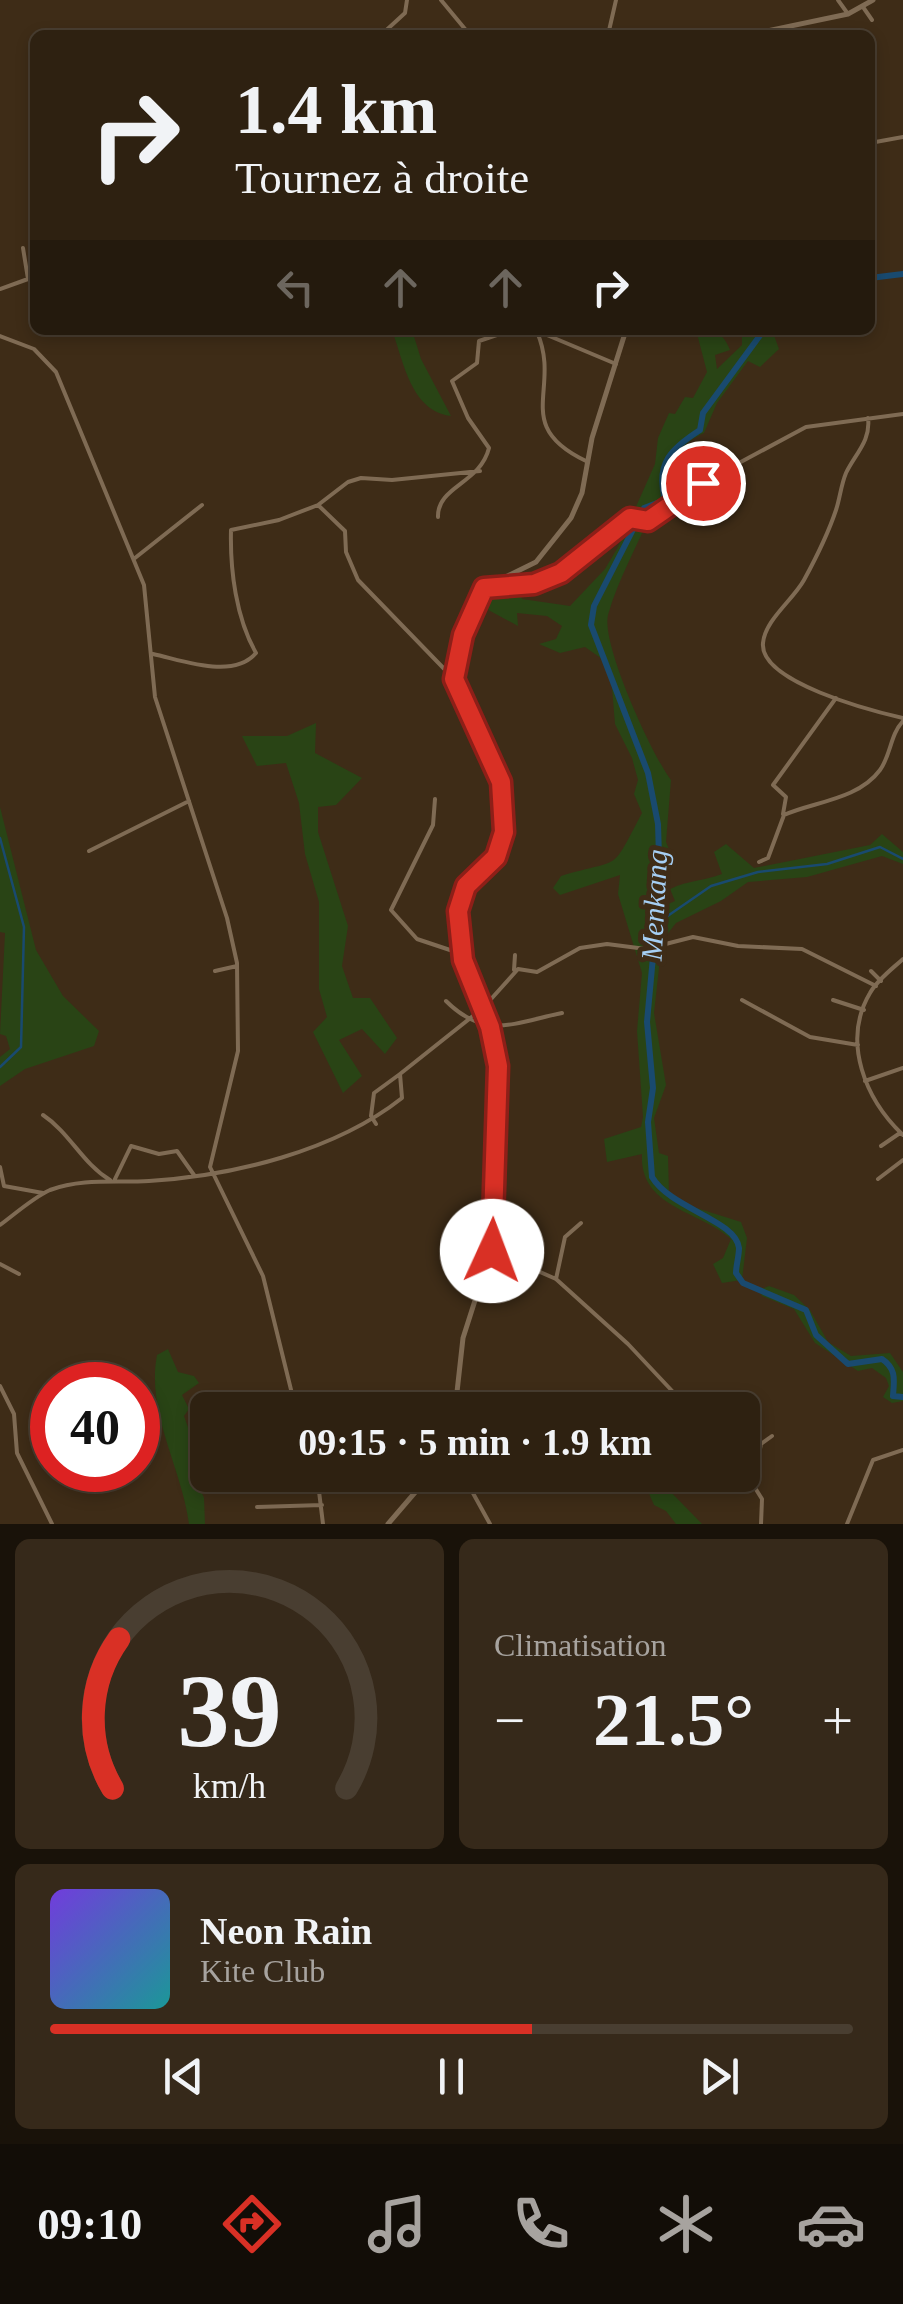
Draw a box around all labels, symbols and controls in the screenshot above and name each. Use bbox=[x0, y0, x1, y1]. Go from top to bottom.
icon: right bbox=[70, 70, 200, 200]
text: 1.4 km bbox=[235, 71, 437, 148]
text: Tournez à droite bbox=[235, 153, 529, 203]
icon: left bbox=[268, 260, 323, 315]
icon: ahead bbox=[373, 260, 428, 315]
icon: ahead bbox=[478, 260, 533, 315]
icon: right bbox=[583, 260, 638, 315]
pin bbox=[661, 441, 746, 526]
icon: arrive bbox=[676, 456, 731, 511]
water label: Menkang bbox=[635, 848, 673, 963]
position arrow bbox=[440, 1199, 544, 1303]
speed limit sign: 40 bbox=[30, 1362, 160, 1492]
text: 09:15 · 5 min · 1.9 km bbox=[298, 1421, 652, 1463]
text: Climatisation bbox=[494, 1627, 666, 1663]
text: 39 bbox=[178, 1653, 282, 1768]
text: 21.5° bbox=[593, 1678, 754, 1761]
text: − bbox=[494, 1690, 525, 1751]
text: + bbox=[822, 1690, 853, 1751]
text: km/h bbox=[193, 1766, 266, 1806]
text: Neon Rain bbox=[200, 1910, 372, 1952]
text: Kite Club bbox=[200, 1953, 325, 1989]
icon: previous bbox=[156, 2049, 211, 2104]
icon: pause bbox=[424, 2049, 479, 2104]
icon: next bbox=[692, 2049, 747, 2104]
icon: directions bbox=[217, 2189, 287, 2259]
icon: music bbox=[362, 2189, 432, 2259]
icon: phone bbox=[506, 2189, 576, 2259]
icon: climate bbox=[651, 2189, 721, 2259]
icon: car bbox=[796, 2189, 866, 2259]
text: 09:10 bbox=[37, 2199, 142, 2249]

